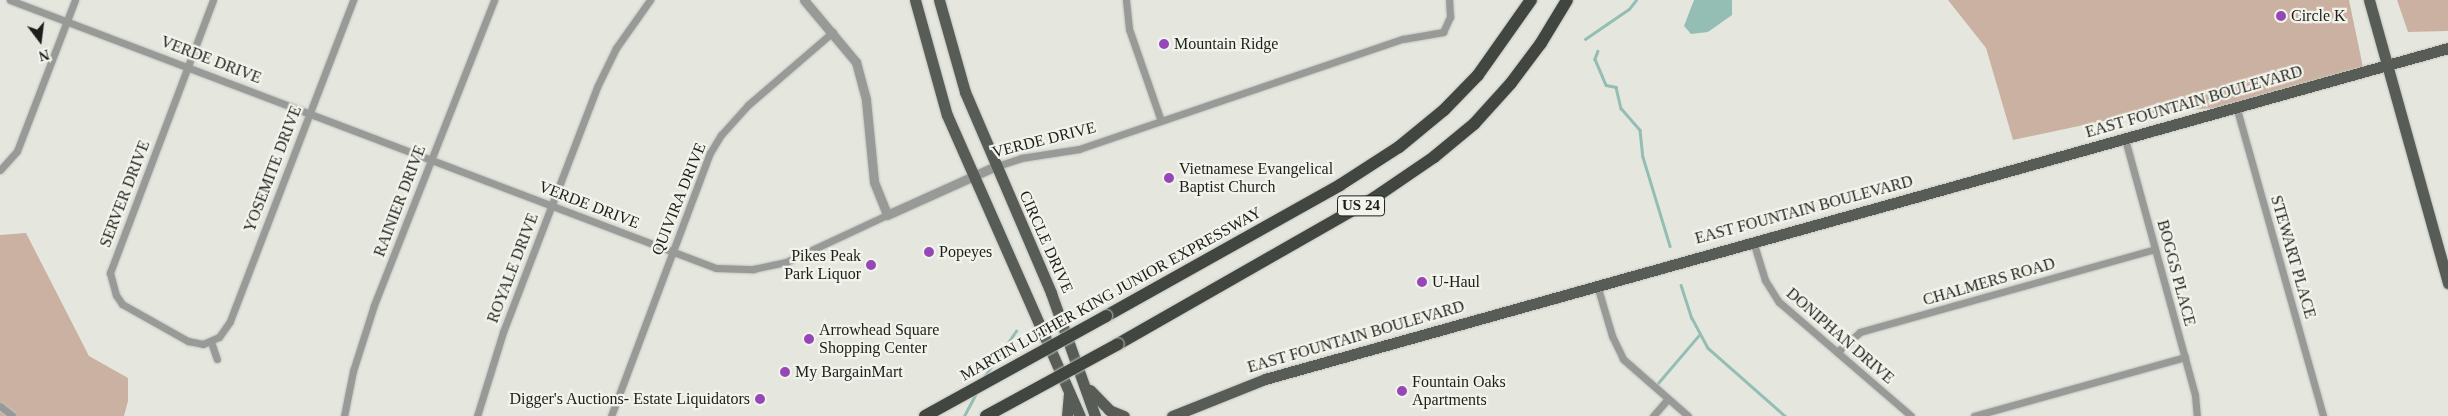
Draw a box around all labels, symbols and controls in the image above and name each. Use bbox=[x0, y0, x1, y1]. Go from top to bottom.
place label: Circle K bbox=[2291, 6, 2346, 26]
marker: Circle K bbox=[2275, 10, 2287, 22]
north arrow bbox=[15, 15, 65, 65]
street label: VERDE DRIVE bbox=[158, 32, 264, 88]
place label: Mountain Ridge bbox=[1174, 34, 1278, 54]
marker: Mountain Ridge bbox=[1158, 38, 1170, 50]
text: N bbox=[37, 46, 51, 64]
street label: EAST FOUNTAIN BOULEVARD bbox=[2083, 62, 2305, 142]
street label: YOSEMITE DRIVE bbox=[240, 103, 306, 235]
street label: VERDE DRIVE bbox=[990, 118, 1098, 162]
street label: SERVER DRIVE bbox=[96, 138, 154, 250]
street label: QUIVIRA DRIVE bbox=[648, 140, 710, 258]
street label: RAINIER DRIVE bbox=[370, 143, 430, 259]
place label: Vietnamese Evangelical Baptist Church bbox=[1179, 159, 1333, 197]
marker: Vietnamese Evangelical Baptist Church bbox=[1163, 172, 1175, 184]
street label: EAST FOUNTAIN BOULEVARD bbox=[1693, 172, 1915, 248]
street label: VERDE DRIVE bbox=[536, 177, 642, 233]
street label: CIRCLE DRIVE bbox=[1015, 188, 1077, 296]
street label: STEWART PLACE bbox=[2266, 193, 2320, 321]
road number: US 24 bbox=[1336, 194, 1386, 218]
street label: MARTIN LUTHER KING JUNIOR EXPRESSWAY bbox=[957, 203, 1265, 385]
street label: ROYALE DRIVE bbox=[483, 210, 543, 326]
street label: BOGGS PLACE bbox=[2153, 218, 2199, 328]
place label: Popeyes bbox=[939, 242, 992, 262]
place label: Pikes Peak Park Liquor bbox=[784, 246, 861, 284]
marker: Popeyes bbox=[923, 246, 935, 258]
street label: CHALMERS ROAD bbox=[1921, 254, 2057, 310]
marker: Pikes Peak Park Liquor bbox=[865, 259, 877, 271]
place label: U-Haul bbox=[1432, 272, 1480, 292]
marker: U-Haul bbox=[1416, 276, 1428, 288]
street label: DONIPHAN DRIVE bbox=[1782, 284, 1898, 388]
street label: EAST FOUNTAIN BOULEVARD bbox=[1245, 297, 1467, 377]
place label: Arrowhead Square Shopping Center bbox=[819, 320, 939, 358]
marker: Arrowhead Square Shopping Center bbox=[803, 333, 815, 345]
place label: My BargainMart bbox=[795, 362, 903, 382]
marker: My BargainMart bbox=[779, 366, 791, 378]
place label: Fountain Oaks Apartments bbox=[1412, 372, 1506, 410]
marker: Fountain Oaks Apartments bbox=[1396, 385, 1408, 397]
place label: Digger's Auctions- Estate Liquidators bbox=[508, 389, 750, 409]
marker: Digger's Auctions- Estate Liquidators bbox=[754, 393, 766, 405]

